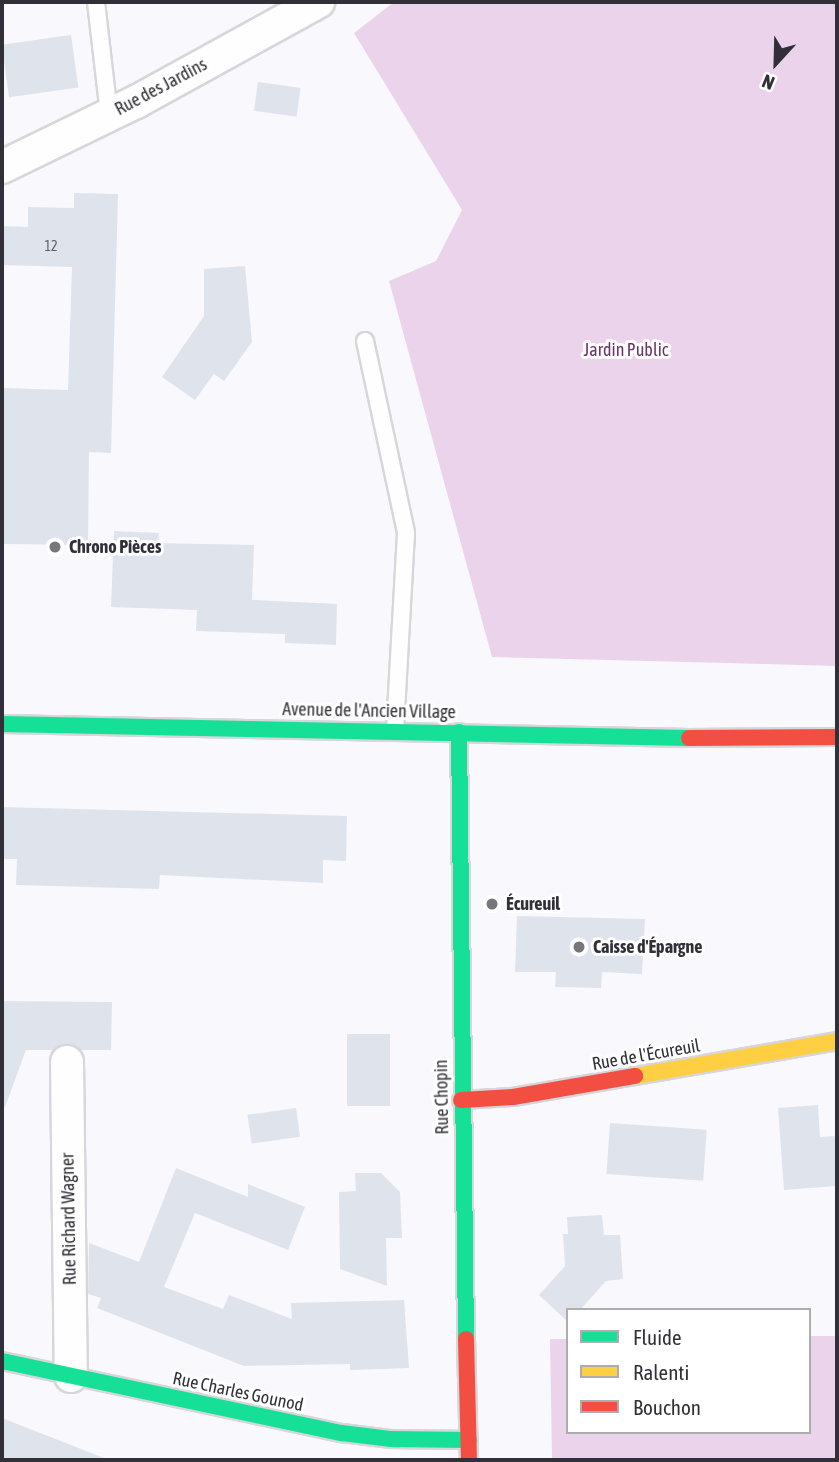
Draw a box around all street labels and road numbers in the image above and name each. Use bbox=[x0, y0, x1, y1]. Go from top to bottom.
street label: Rue des Jardins bbox=[111, 54, 211, 120]
street label: Avenue de l'Ancien Village bbox=[282, 699, 456, 723]
street label: Rue de l'Écureuil bbox=[590, 1035, 702, 1075]
street label: Rue Chopin bbox=[431, 1059, 453, 1135]
street label: Rue Richard Wagner bbox=[57, 1153, 81, 1285]
street label: Rue Charles Gounod bbox=[171, 1368, 305, 1416]

